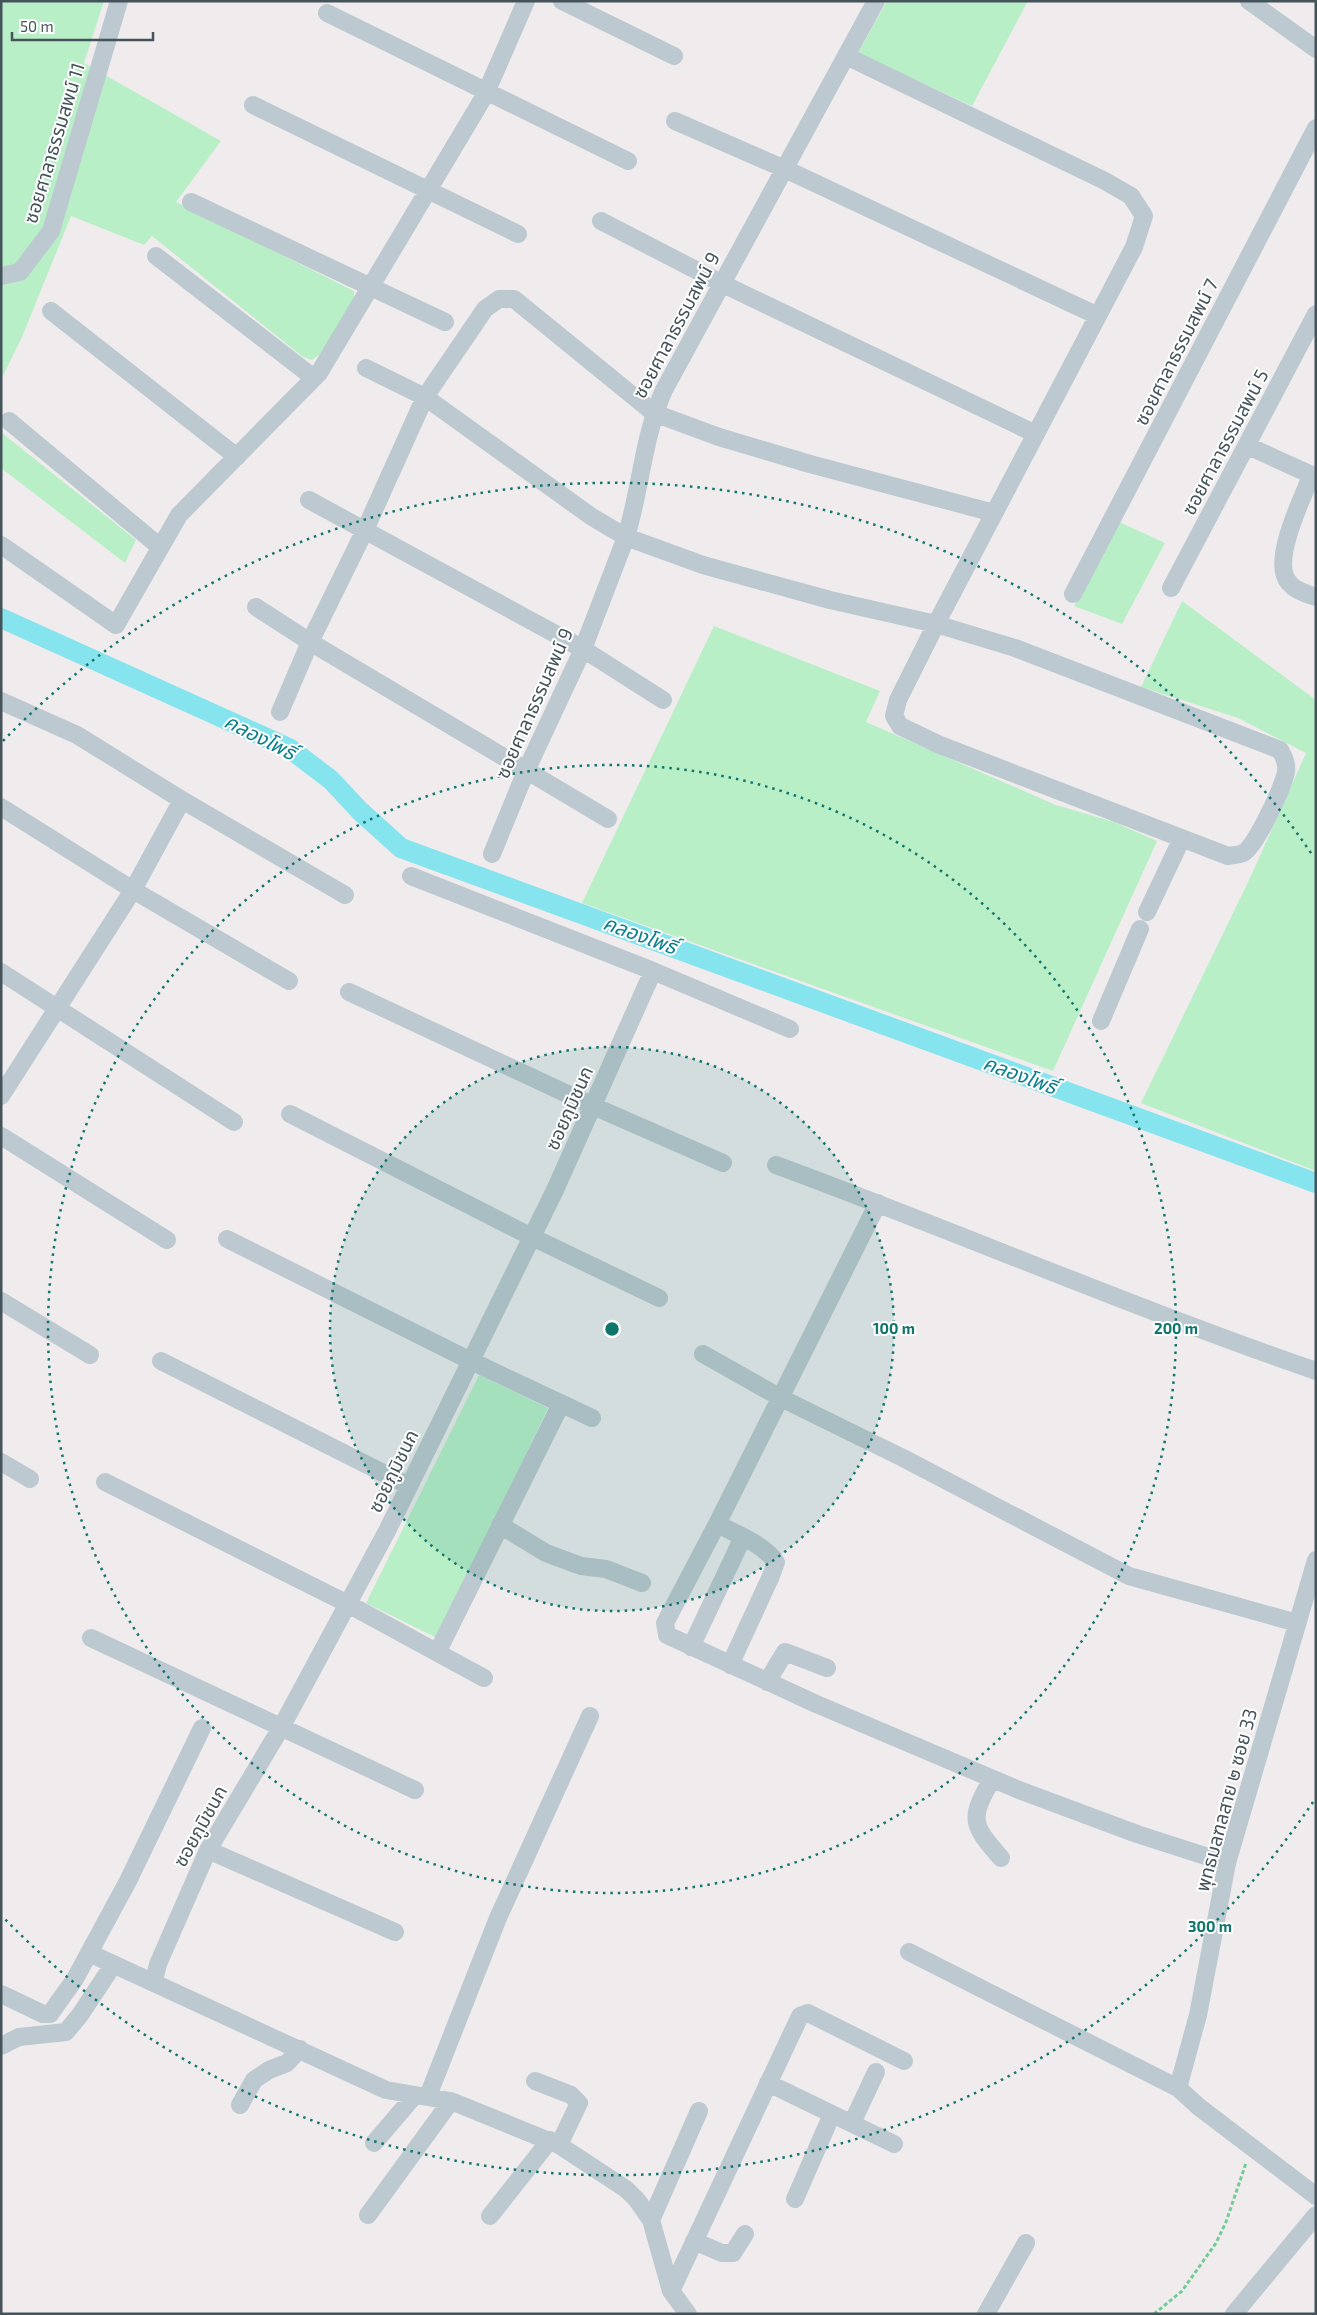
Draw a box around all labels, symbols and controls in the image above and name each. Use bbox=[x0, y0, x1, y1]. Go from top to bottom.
scale bar bbox=[12, 10, 154, 42]
text: 50 m bbox=[20, 17, 54, 35]
street label: ซอยศาลาธรรมสพน์ 11 bbox=[18, 60, 89, 226]
street label: ซอยศาลาธรรมสพน์ 9 bbox=[627, 248, 724, 402]
street label: ซอยศาลาธรรมสพน์ 7 bbox=[1129, 274, 1223, 429]
street label: ซอยศาลาธรรมสพน์ 5 bbox=[1176, 365, 1273, 519]
street label: ซอยศาลาธรรมสพน์ 9 bbox=[490, 624, 577, 782]
water label: คลองโพธิ์ bbox=[221, 708, 305, 767]
water label: คลองโพธิ์ bbox=[600, 910, 685, 960]
water label: คลองโพธิ์ bbox=[980, 1050, 1065, 1100]
street label: ซอยภูมิชนก bbox=[540, 1062, 599, 1154]
text: 100 m bbox=[873, 1319, 915, 1337]
text: 200 m bbox=[1154, 1319, 1198, 1337]
centre of rings bbox=[603, 1320, 621, 1338]
street label: ซอยภูมิชนก bbox=[363, 1426, 424, 1517]
street label: พุทธมลฑลสาย ๒ ซอย 33 bbox=[1190, 1706, 1262, 1894]
street label: ซอยภูมิชนก bbox=[168, 1781, 233, 1871]
text: 300 m bbox=[1188, 1917, 1232, 1935]

